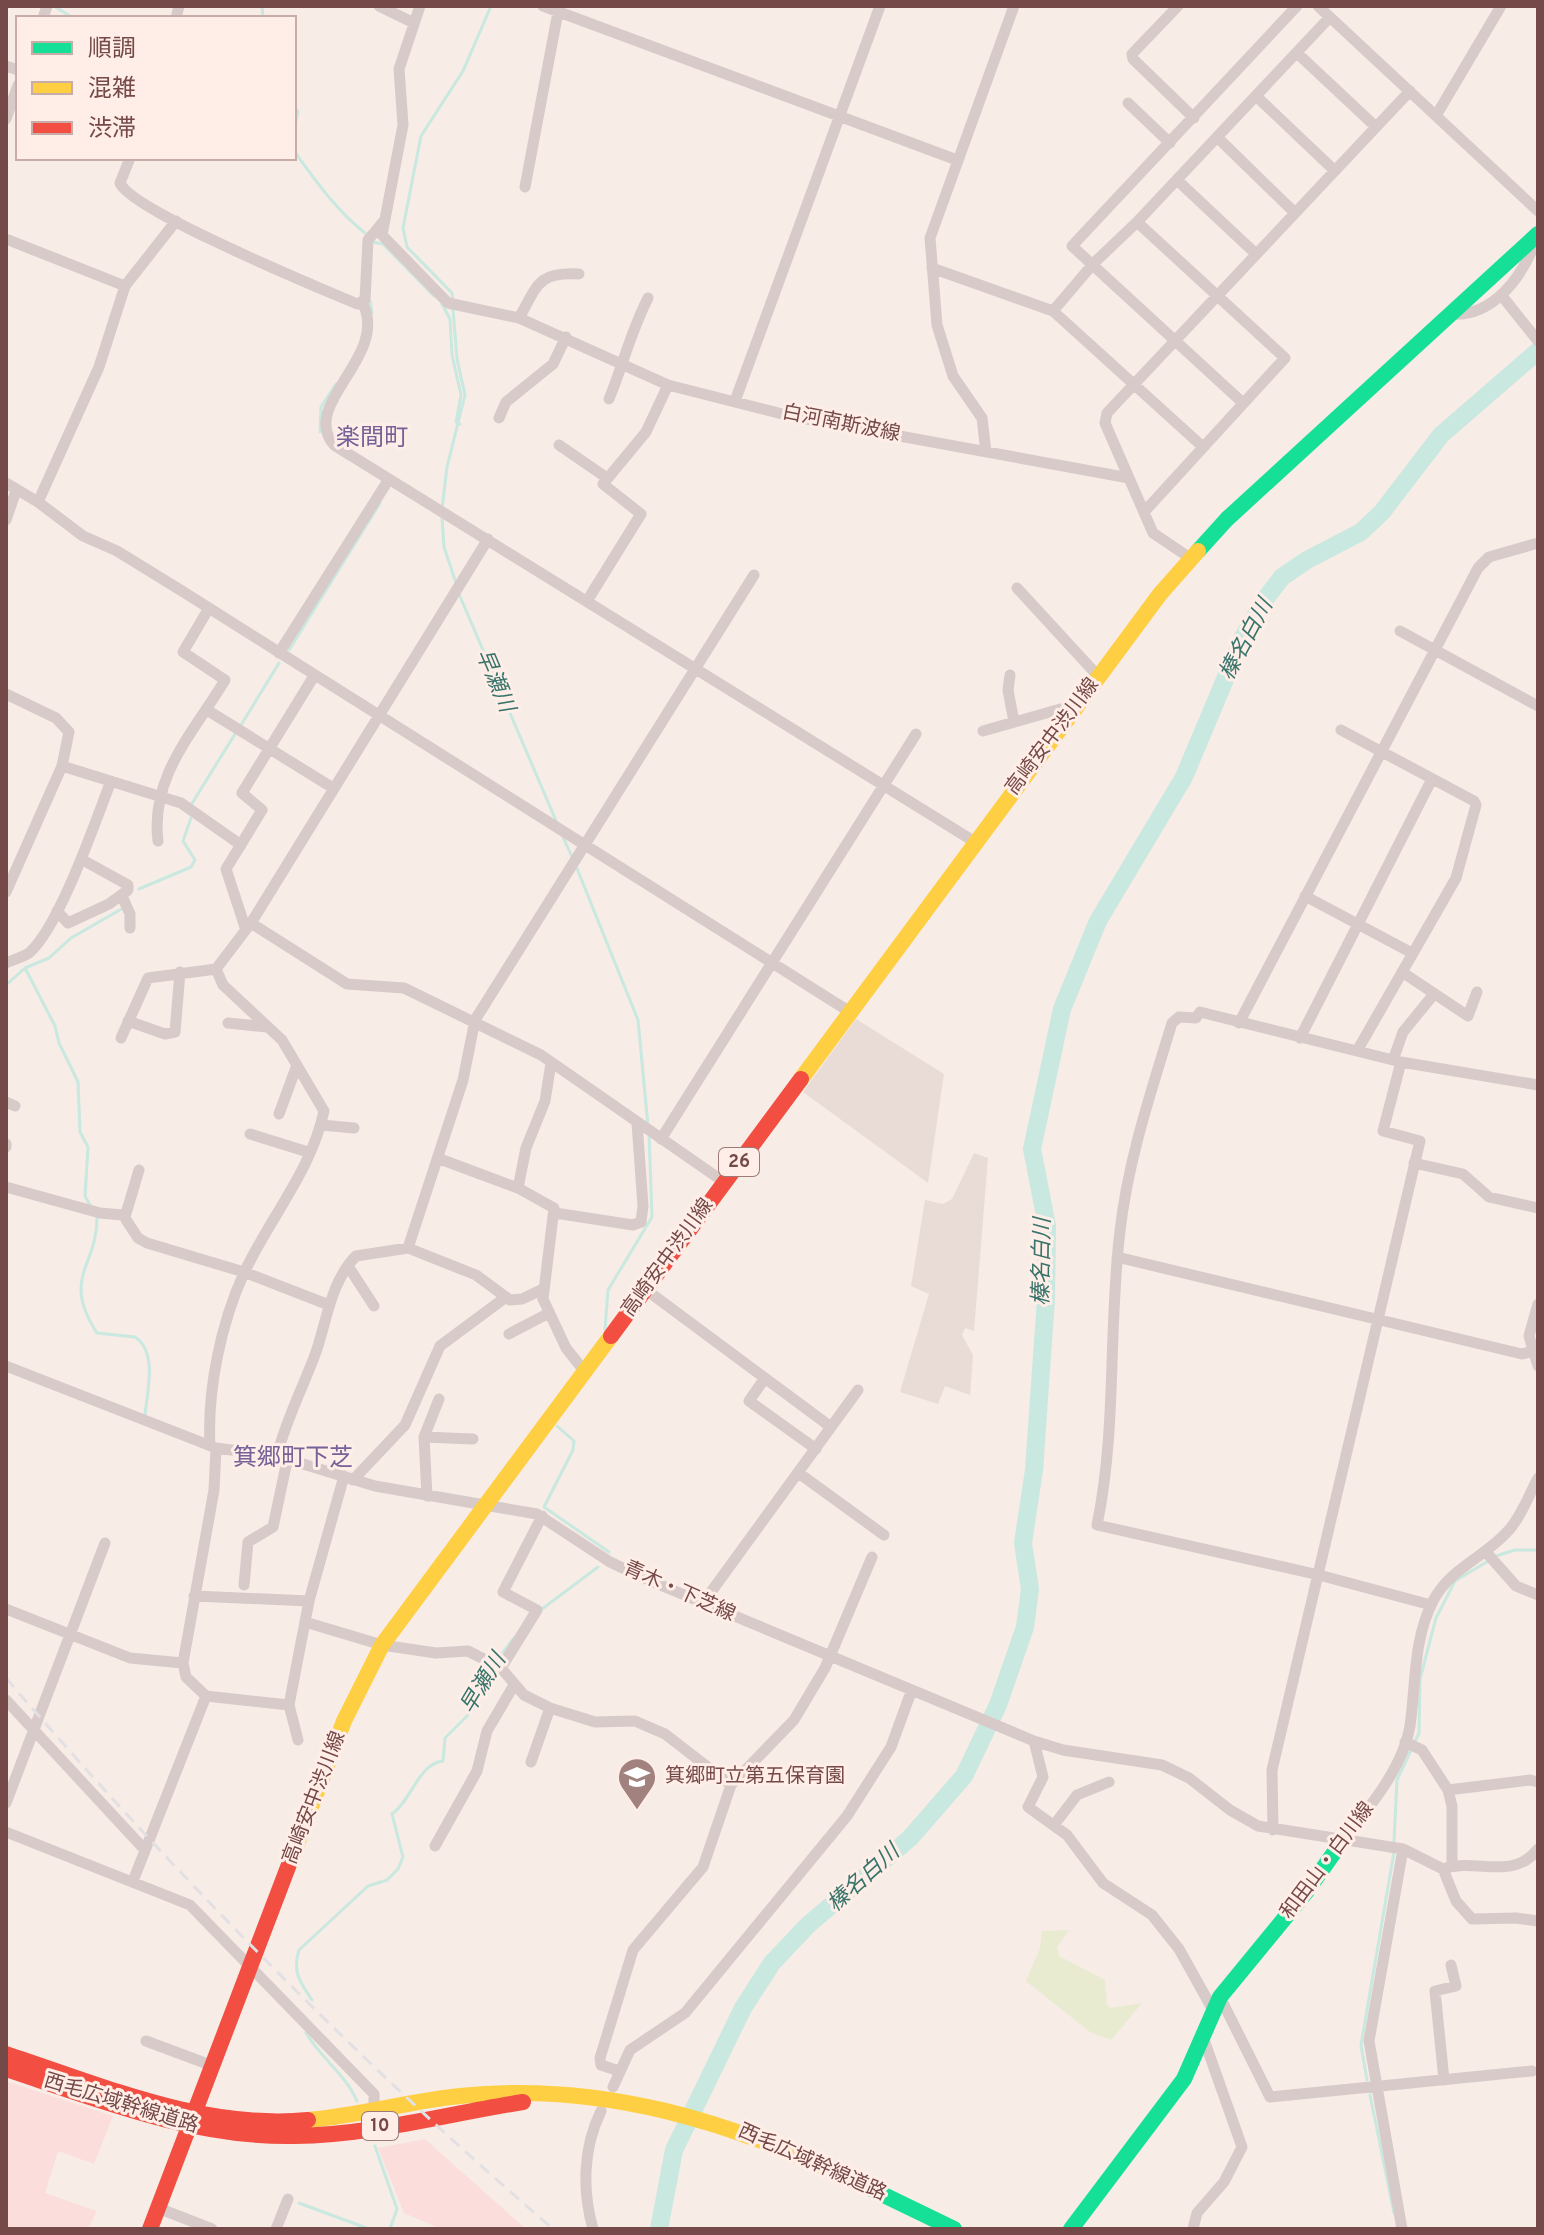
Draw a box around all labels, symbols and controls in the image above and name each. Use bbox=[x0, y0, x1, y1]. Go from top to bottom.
legend bbox=[16, 16, 296, 160]
text: 順調 bbox=[88, 35, 136, 65]
text: 混雑 bbox=[88, 75, 136, 105]
text: 渋滞 bbox=[88, 115, 136, 145]
street label: 白河南斯波線 bbox=[780, 400, 902, 448]
district label: 楽間町 bbox=[336, 424, 408, 454]
water label: 榛名白川 bbox=[1214, 593, 1281, 685]
water label: 早瀬川 bbox=[469, 645, 520, 718]
street label: 高崎安中渋川線 bbox=[1000, 673, 1106, 801]
road number: 26 bbox=[719, 1148, 759, 1176]
street label: 高崎安中渋川線 bbox=[616, 1194, 720, 1322]
water label: 榛名白川 bbox=[1029, 1216, 1057, 1306]
district label: 箕郷町下芝 bbox=[233, 1444, 353, 1474]
street label: 青木・下芝線 bbox=[619, 1556, 739, 1628]
water label: 早瀬川 bbox=[455, 1647, 514, 1719]
street label: 高崎安中渋川線 bbox=[278, 1728, 352, 1868]
school or university icon: 箕郷町立第五保育園 bbox=[616, 1756, 658, 1811]
place label: 箕郷町立第五保育園 bbox=[665, 1764, 845, 1790]
street label: 和田山・白川線 bbox=[1275, 1797, 1381, 1925]
water label: 榛名白川 bbox=[822, 1838, 907, 1918]
street label: 西毛広域幹線道路 bbox=[41, 2068, 201, 2140]
road number: 10 bbox=[362, 2112, 398, 2140]
street label: 西毛広域幹線道路 bbox=[734, 2119, 890, 2207]

